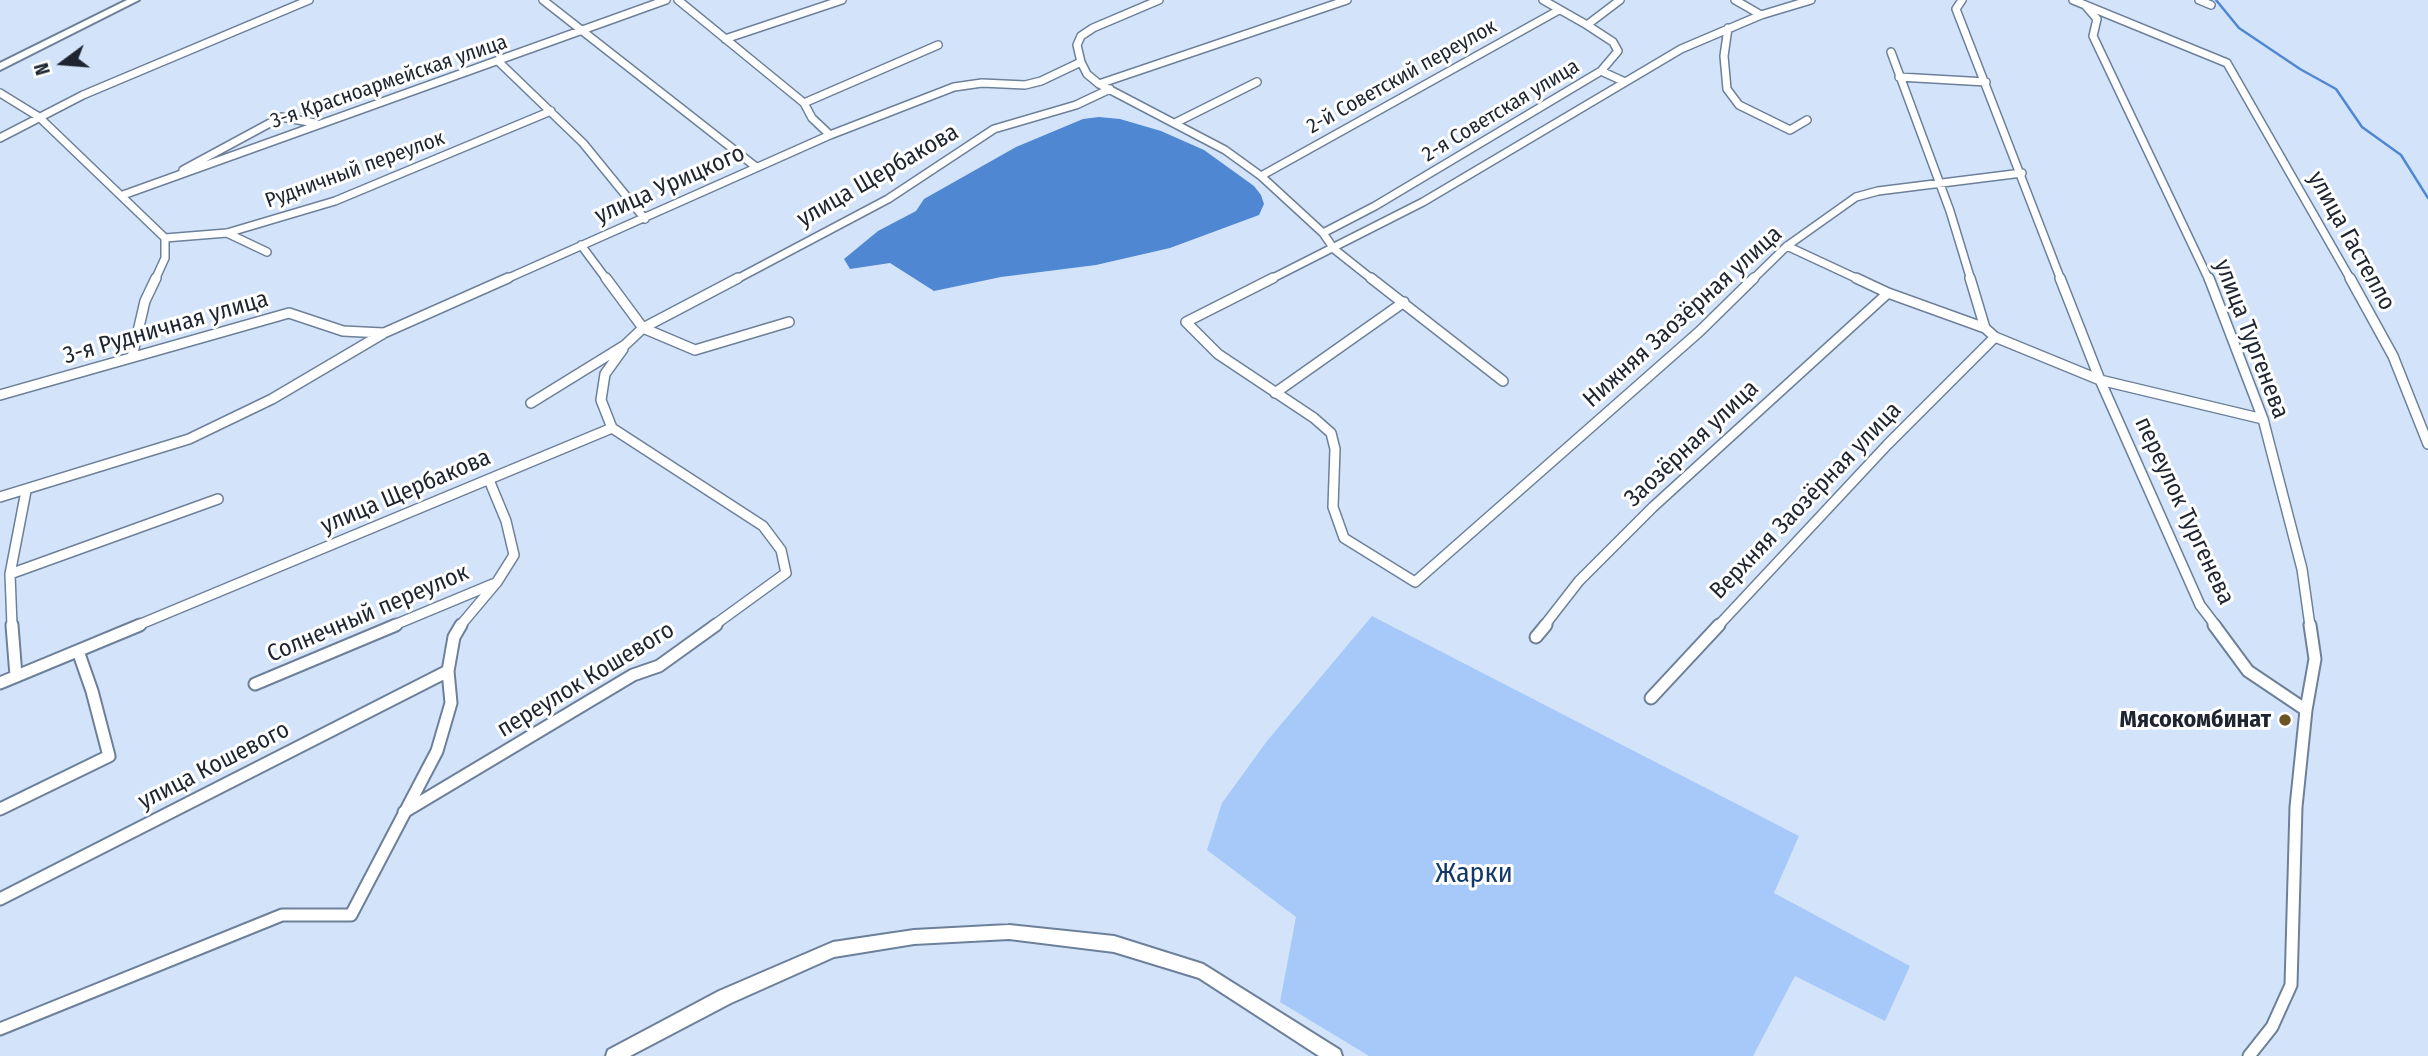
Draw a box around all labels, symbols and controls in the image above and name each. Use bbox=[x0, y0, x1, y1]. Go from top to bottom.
street label: 2-й Советский переулок bbox=[1303, 14, 1501, 140]
north arrow bbox=[28, 28, 98, 98]
street label: 3-я Красноармейская улица bbox=[267, 30, 511, 134]
street label: 2-я Советская улица bbox=[1418, 54, 1584, 168]
text: N bbox=[30, 60, 55, 78]
street label: улица Щербакова bbox=[792, 118, 964, 234]
street label: Рудничный переулок bbox=[262, 126, 448, 214]
street label: улица Урицкого bbox=[591, 139, 749, 231]
street label: улица Гастелло bbox=[2301, 166, 2401, 316]
street label: Нижняя Заозёрная улица bbox=[1578, 220, 1788, 414]
street label: улица Тургенева bbox=[2207, 255, 2295, 423]
street label: 3-я Рудничная улица bbox=[60, 285, 272, 371]
street label: Заозёрная улица bbox=[1619, 375, 1765, 513]
street label: Верхняя Заозёрная улица bbox=[1704, 396, 1908, 606]
street label: переулок Тургенева bbox=[2128, 413, 2240, 609]
street label: улица Щербакова bbox=[317, 443, 495, 541]
street label: Солнечный переулок bbox=[263, 559, 473, 669]
street label: переулок Кошевого bbox=[492, 616, 680, 744]
place label: Мясокомбинат bbox=[2120, 706, 2271, 734]
marker: Мясокомбинат bbox=[2277, 712, 2293, 728]
street label: улица Кошевого bbox=[134, 716, 294, 816]
park label: Жарки bbox=[1435, 857, 1513, 891]

